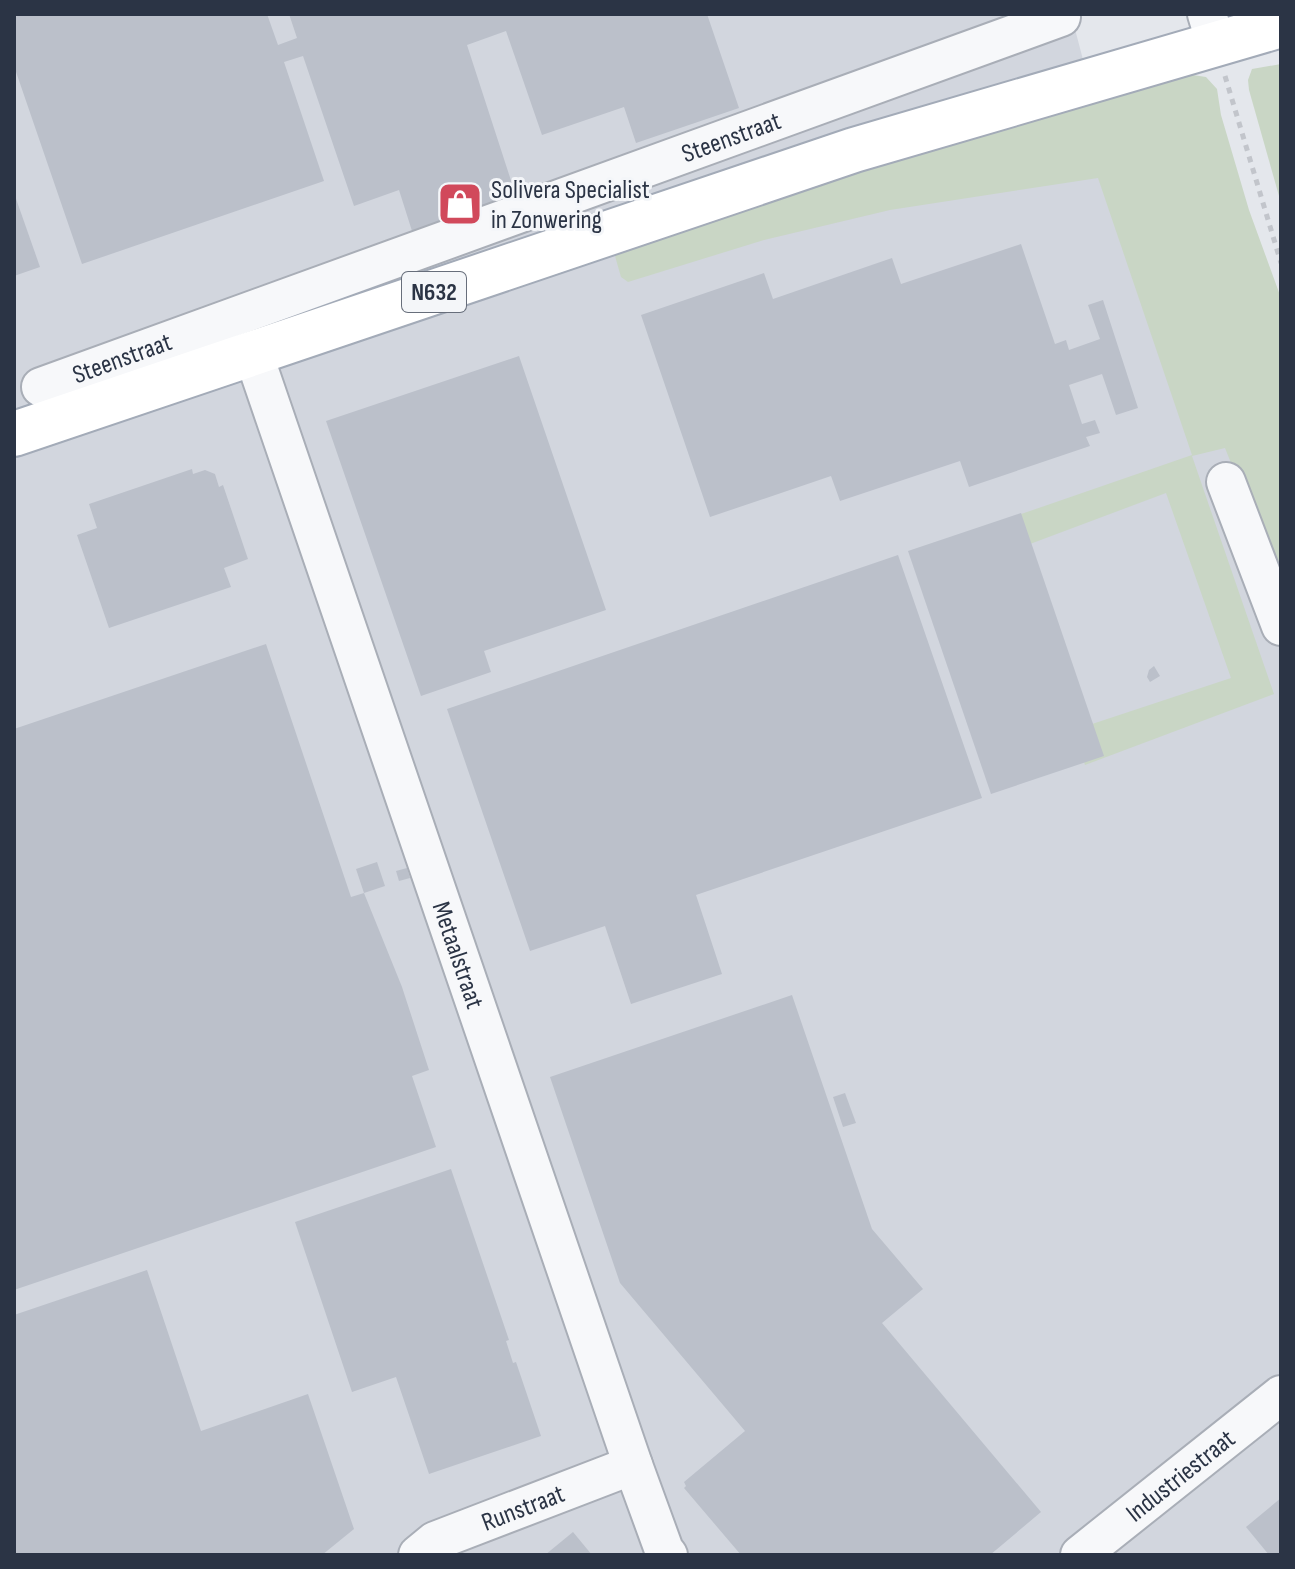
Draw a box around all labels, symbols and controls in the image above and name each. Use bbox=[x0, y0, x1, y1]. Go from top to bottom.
street label: Steenstraat bbox=[678, 106, 785, 170]
place label: Solivera Specialist in Zonwering bbox=[491, 175, 650, 236]
shop icon: Solivera Specialist in Zonwering bbox=[436, 180, 484, 228]
road number: N632 bbox=[402, 272, 466, 312]
street label: Steenstraat bbox=[69, 327, 176, 391]
street label: Metaalstraat bbox=[425, 898, 490, 1013]
street label: Industriestraat bbox=[1120, 1424, 1242, 1529]
street label: Runstraat bbox=[477, 1479, 569, 1539]

